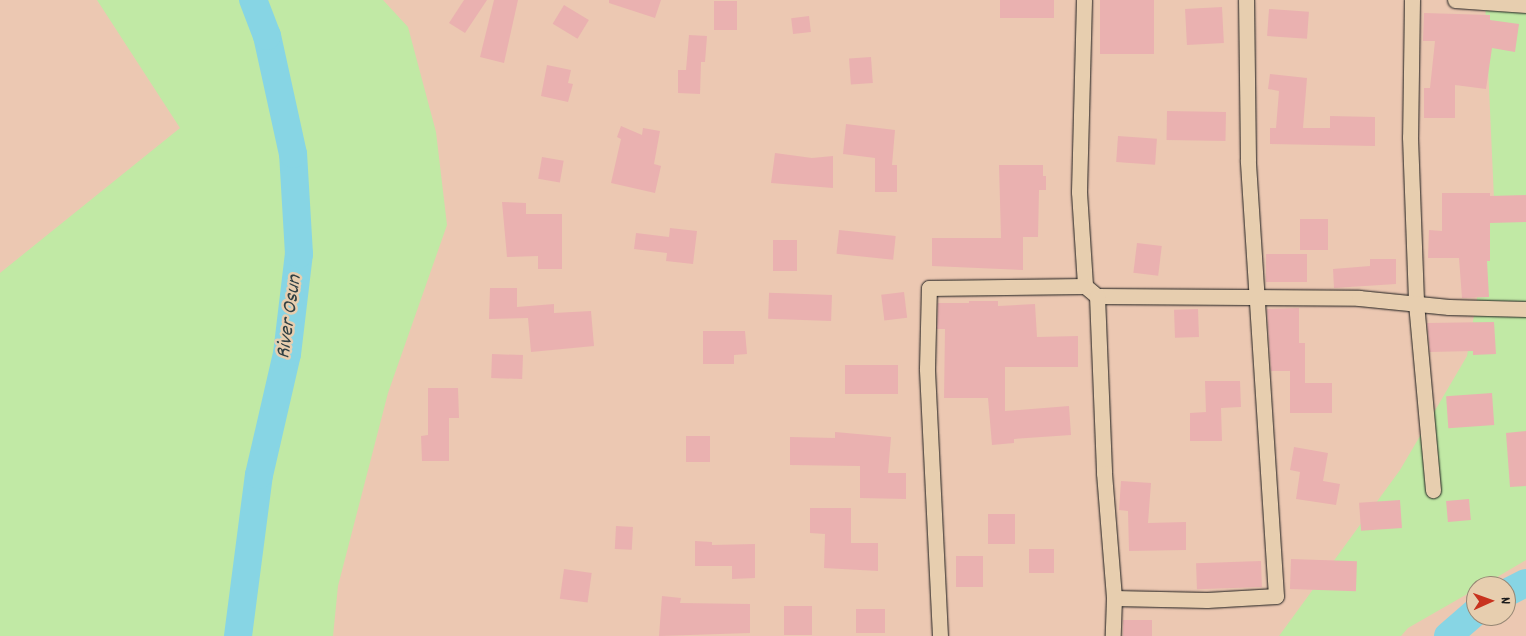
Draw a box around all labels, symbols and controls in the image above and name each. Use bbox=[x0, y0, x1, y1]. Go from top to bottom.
water label: River Osun bbox=[272, 273, 308, 361]
north arrow bbox=[1466, 576, 1516, 626]
text: N bbox=[1495, 597, 1515, 604]

